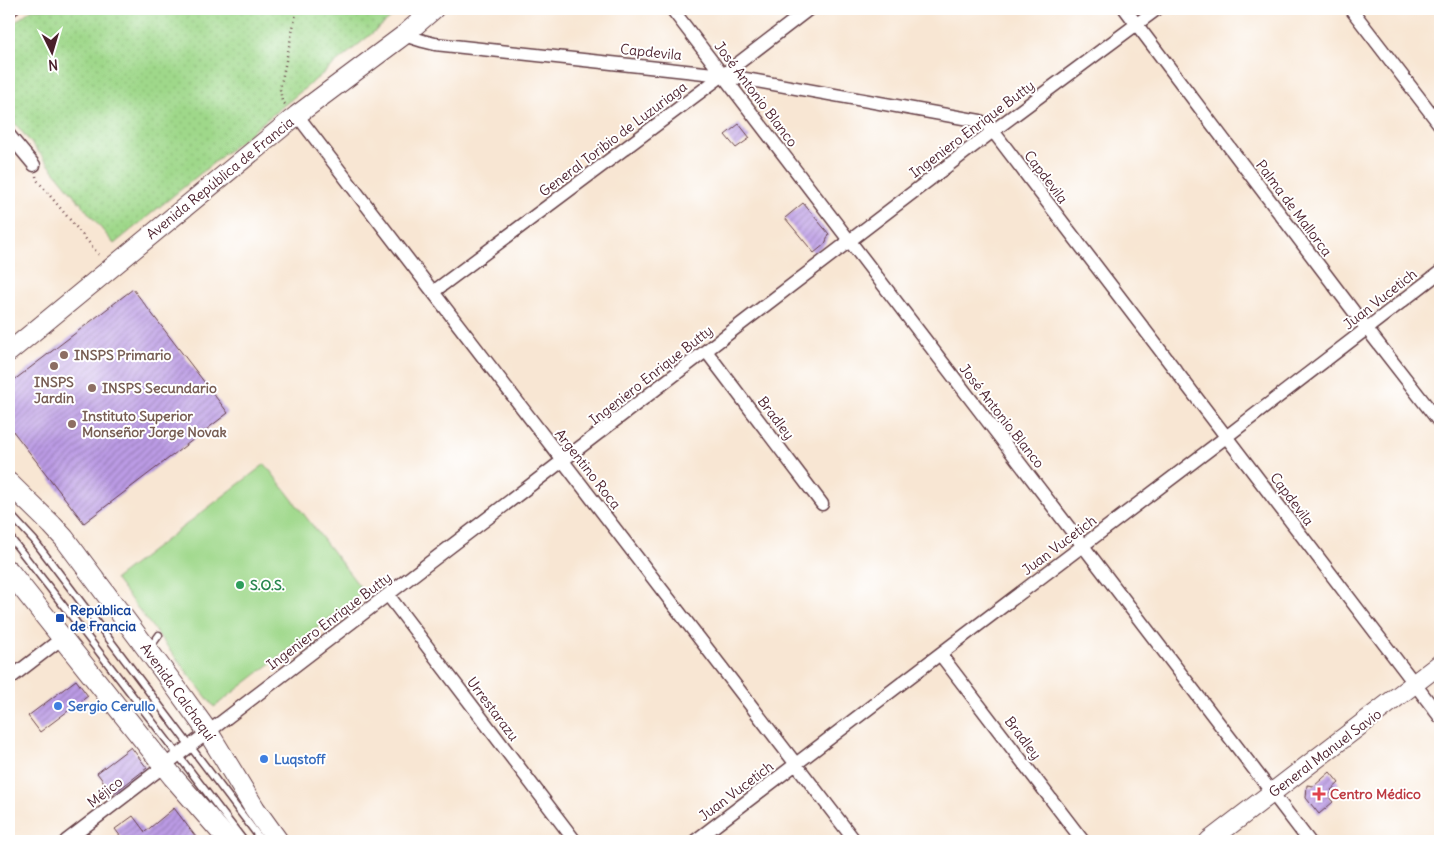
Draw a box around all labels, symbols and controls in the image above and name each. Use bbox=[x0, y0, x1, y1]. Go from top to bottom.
north arrow bbox=[28, 28, 78, 78]
street label: José Antonio Blanco bbox=[710, 38, 802, 150]
street label: Capdevila bbox=[619, 40, 683, 64]
text: N bbox=[48, 56, 59, 74]
street label: Ingeniero Enrique Butty bbox=[906, 76, 1038, 182]
street label: General Toribio de Luzuriaga bbox=[535, 77, 691, 201]
street label: Avenida República de Francia bbox=[142, 113, 298, 243]
street label: Capdevila bbox=[1020, 147, 1072, 207]
street label: Palma de Mallorca bbox=[1252, 156, 1336, 260]
street label: Juan Vucetich bbox=[1340, 265, 1420, 333]
street label: Ingeniero Enrique Butty bbox=[586, 321, 716, 429]
place label: INSPS Primario bbox=[74, 346, 171, 364]
marker: INSPS Primario bbox=[58, 349, 70, 361]
marker: INSPS Jardin bbox=[48, 360, 60, 372]
street label: José Antonio Blanco bbox=[956, 360, 1048, 472]
place label: INSPS Jardin bbox=[34, 373, 74, 407]
place label: INSPS Secundario bbox=[102, 379, 217, 397]
marker: INSPS Secundario bbox=[86, 382, 98, 394]
street label: Bradley bbox=[754, 393, 798, 443]
place label: Instituto Superior Monseñor Jorge Novak bbox=[82, 407, 227, 441]
marker: Instituto Superior Monseñor Jorge Novak bbox=[66, 418, 78, 430]
street label: Argentino Roca bbox=[551, 425, 625, 513]
street label: Capdevila bbox=[1266, 469, 1318, 529]
street label: Juan Vucetich bbox=[1018, 511, 1100, 579]
street label: Ingeniero Enrique Butty bbox=[263, 568, 395, 674]
place label: S.O.S. bbox=[250, 576, 285, 594]
marker: S.O.S. bbox=[234, 579, 246, 591]
place label: República de Francia bbox=[70, 601, 136, 635]
marker: República de Francia bbox=[54, 612, 66, 624]
street label: Avenida Calchaquí bbox=[136, 640, 220, 744]
street label: Urrestarazu bbox=[463, 673, 523, 745]
place label: Sergio Cerullo bbox=[68, 697, 156, 715]
marker: Sergio Cerullo bbox=[52, 700, 64, 712]
street label: General Manuel Savio bbox=[1265, 705, 1385, 801]
street label: Bradley bbox=[1001, 713, 1045, 763]
place label: Luqstoff bbox=[274, 750, 327, 768]
marker: Luqstoff bbox=[258, 753, 270, 765]
street label: Juan Vucetich bbox=[695, 757, 777, 825]
street label: Méjico bbox=[84, 773, 126, 811]
place label: Centro Médico bbox=[1330, 785, 1421, 803]
marker: Centro Médico bbox=[1312, 787, 1326, 801]

